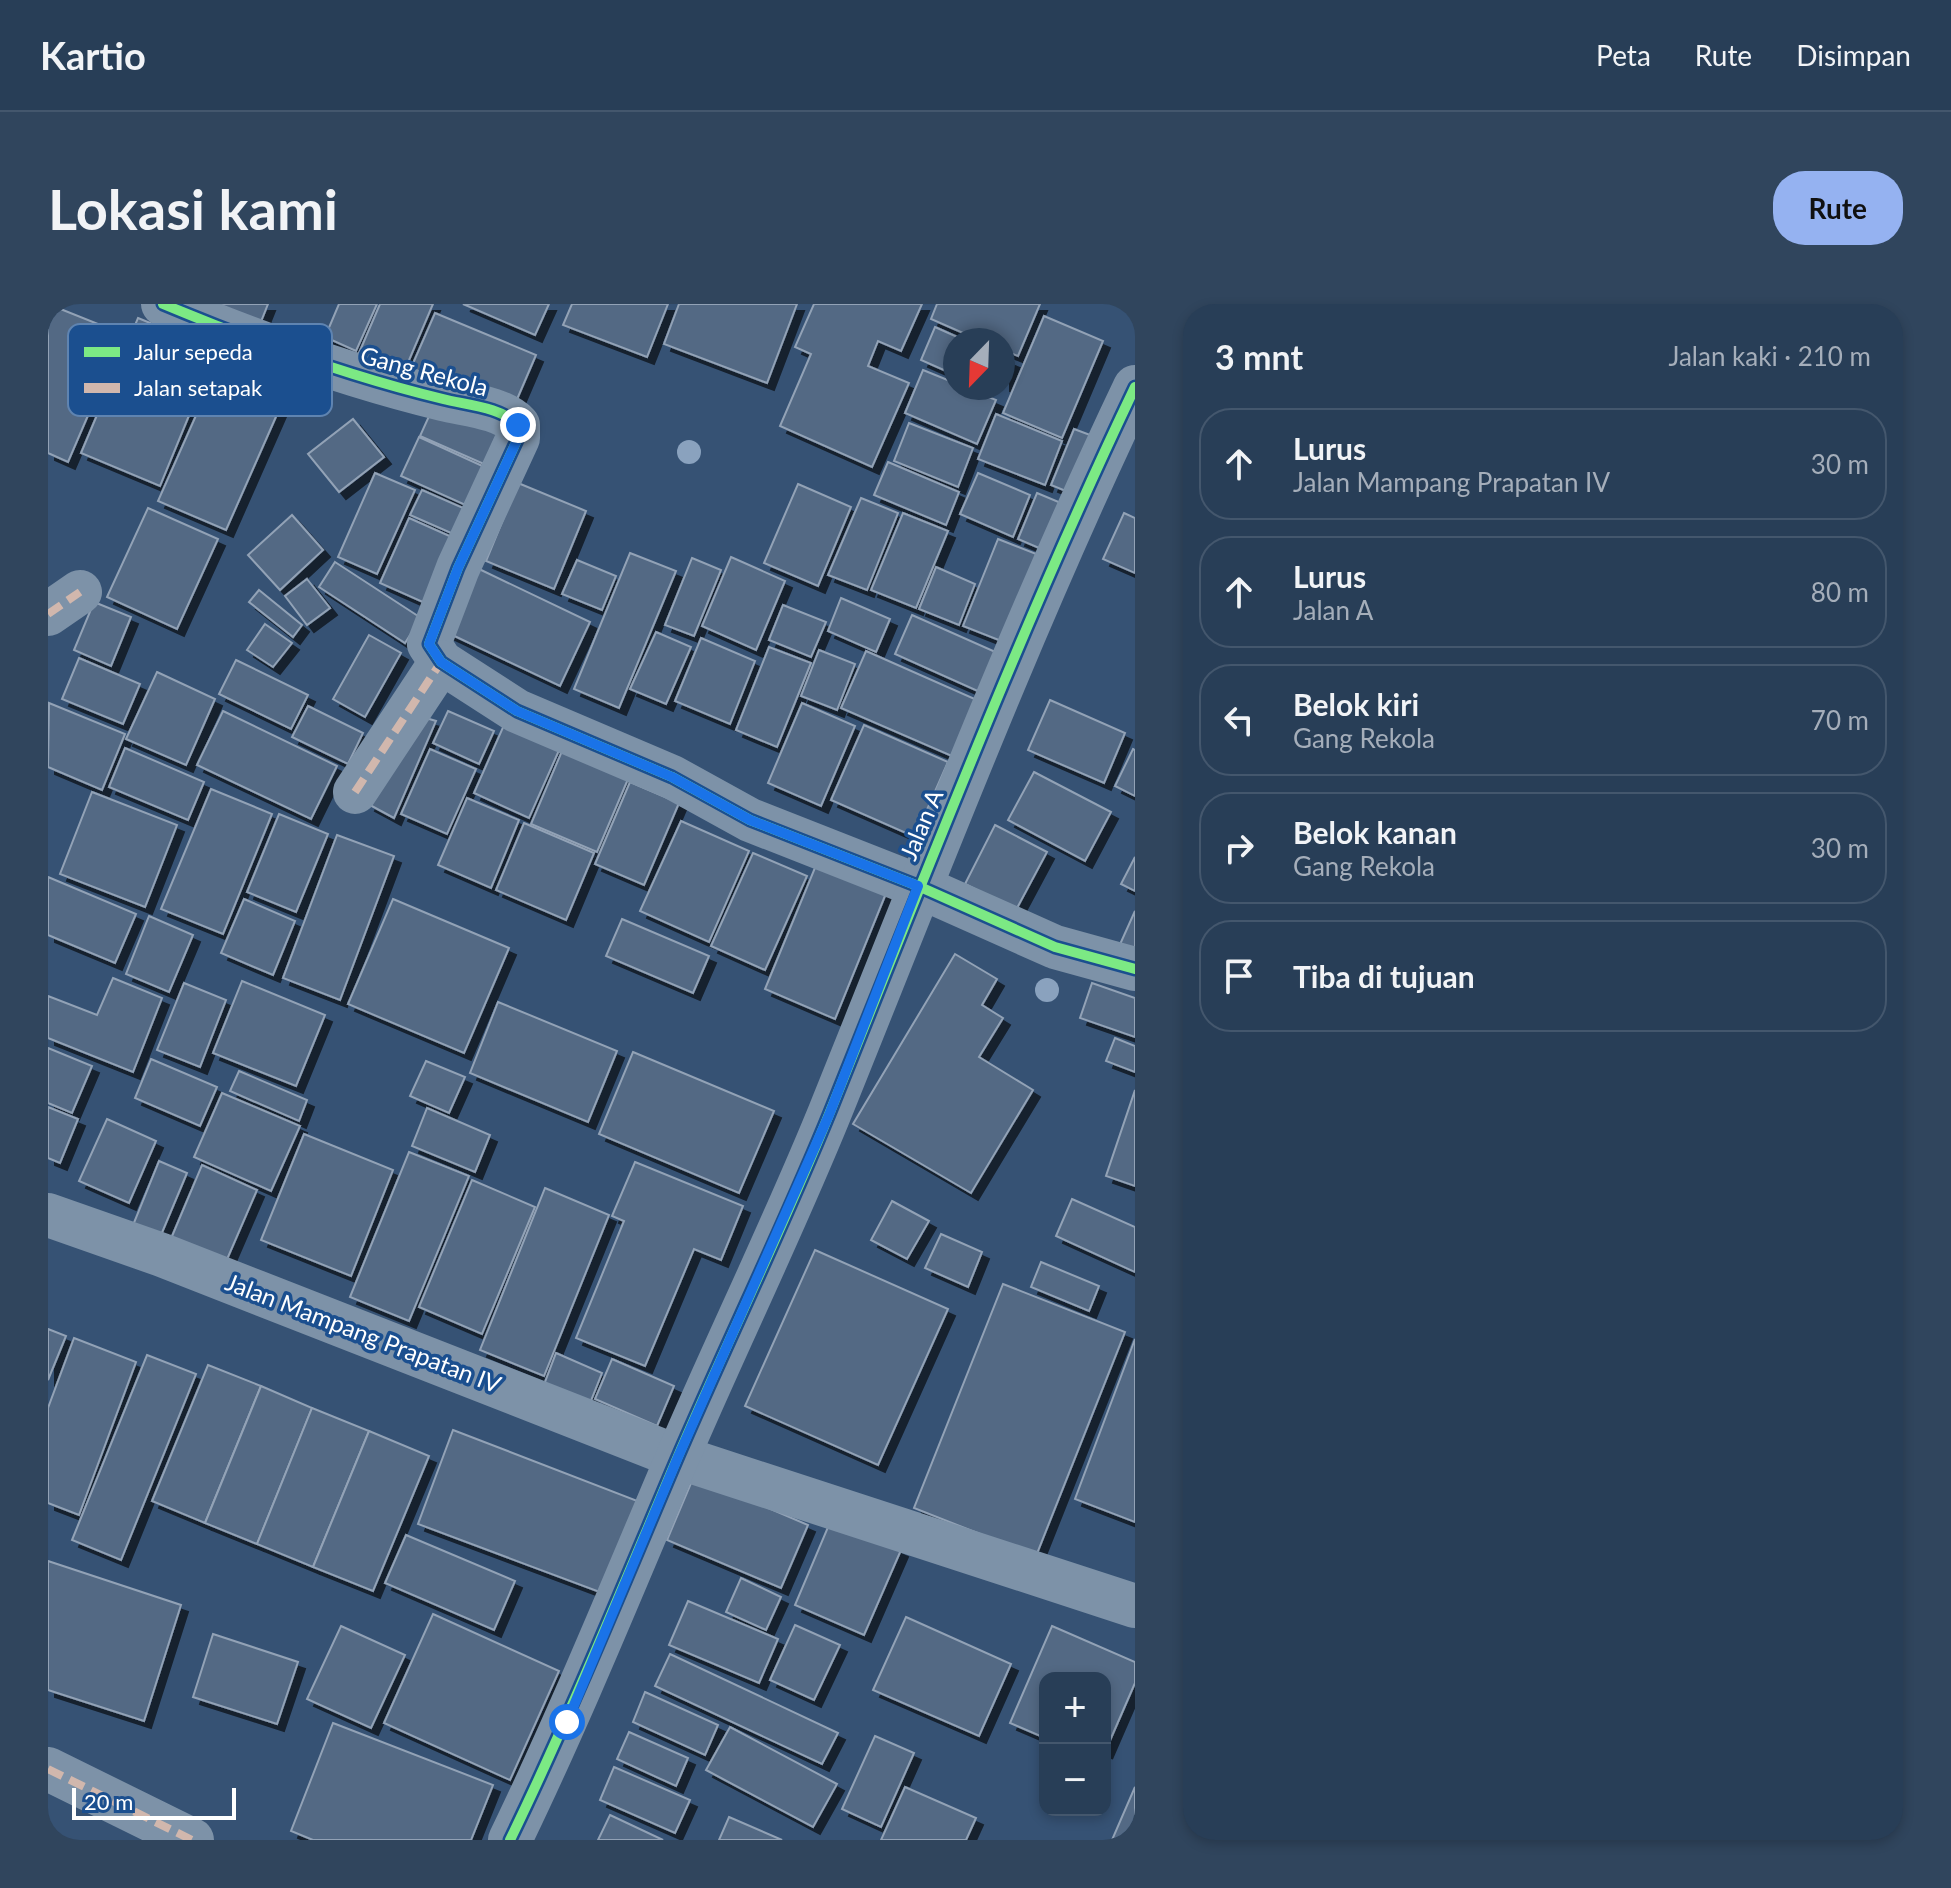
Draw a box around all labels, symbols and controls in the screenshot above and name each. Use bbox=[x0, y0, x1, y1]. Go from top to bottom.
text: Kartio bbox=[40, 32, 146, 78]
text: Peta bbox=[1596, 38, 1651, 72]
text: Rute bbox=[1695, 38, 1752, 72]
text: Disimpan bbox=[1796, 38, 1911, 72]
button: Rute bbox=[1773, 171, 1903, 245]
text: Lokasi kami bbox=[48, 175, 338, 242]
legend bbox=[68, 324, 332, 416]
north arrow bbox=[943, 328, 1015, 400]
text: 3 mnt bbox=[1215, 336, 1303, 377]
text: Jalur sepeda bbox=[134, 338, 253, 365]
street label: Gang Rekola bbox=[357, 340, 491, 402]
text: Jalan kaki · 210 m bbox=[1668, 340, 1871, 372]
text: Jalan setapak bbox=[134, 374, 263, 401]
route end bbox=[500, 407, 536, 443]
text: Lurus bbox=[1293, 430, 1366, 466]
icon: ahead bbox=[1217, 442, 1261, 486]
text: 30 m bbox=[1811, 448, 1869, 480]
text: Jalan Mampang Prapatan IV bbox=[1293, 466, 1610, 498]
text: Lurus bbox=[1293, 558, 1366, 594]
icon: ahead bbox=[1217, 570, 1261, 614]
text: 80 m bbox=[1811, 576, 1869, 608]
text: Jalan A bbox=[1293, 594, 1373, 626]
text: Belok kiri bbox=[1293, 686, 1419, 722]
icon: left bbox=[1217, 698, 1261, 742]
text: 70 m bbox=[1811, 704, 1869, 736]
text: Gang Rekola bbox=[1293, 722, 1435, 754]
street label: Jalan A bbox=[893, 784, 949, 864]
text: Belok kanan bbox=[1293, 814, 1457, 850]
icon: right bbox=[1217, 826, 1261, 870]
text: 30 m bbox=[1811, 832, 1869, 864]
text: Gang Rekola bbox=[1293, 850, 1435, 882]
icon: arrive bbox=[1217, 954, 1261, 998]
text: Tiba di tujuan bbox=[1293, 958, 1475, 994]
street label: Jalan Mampang Prapatan IV bbox=[222, 1267, 506, 1399]
map controls bbox=[1039, 1672, 1111, 1816]
button: + bbox=[1039, 1672, 1111, 1744]
route start bbox=[549, 1704, 585, 1740]
button: − bbox=[1039, 1744, 1111, 1816]
scale bar bbox=[72, 1784, 236, 1820]
text: 20 m bbox=[84, 1788, 133, 1815]

